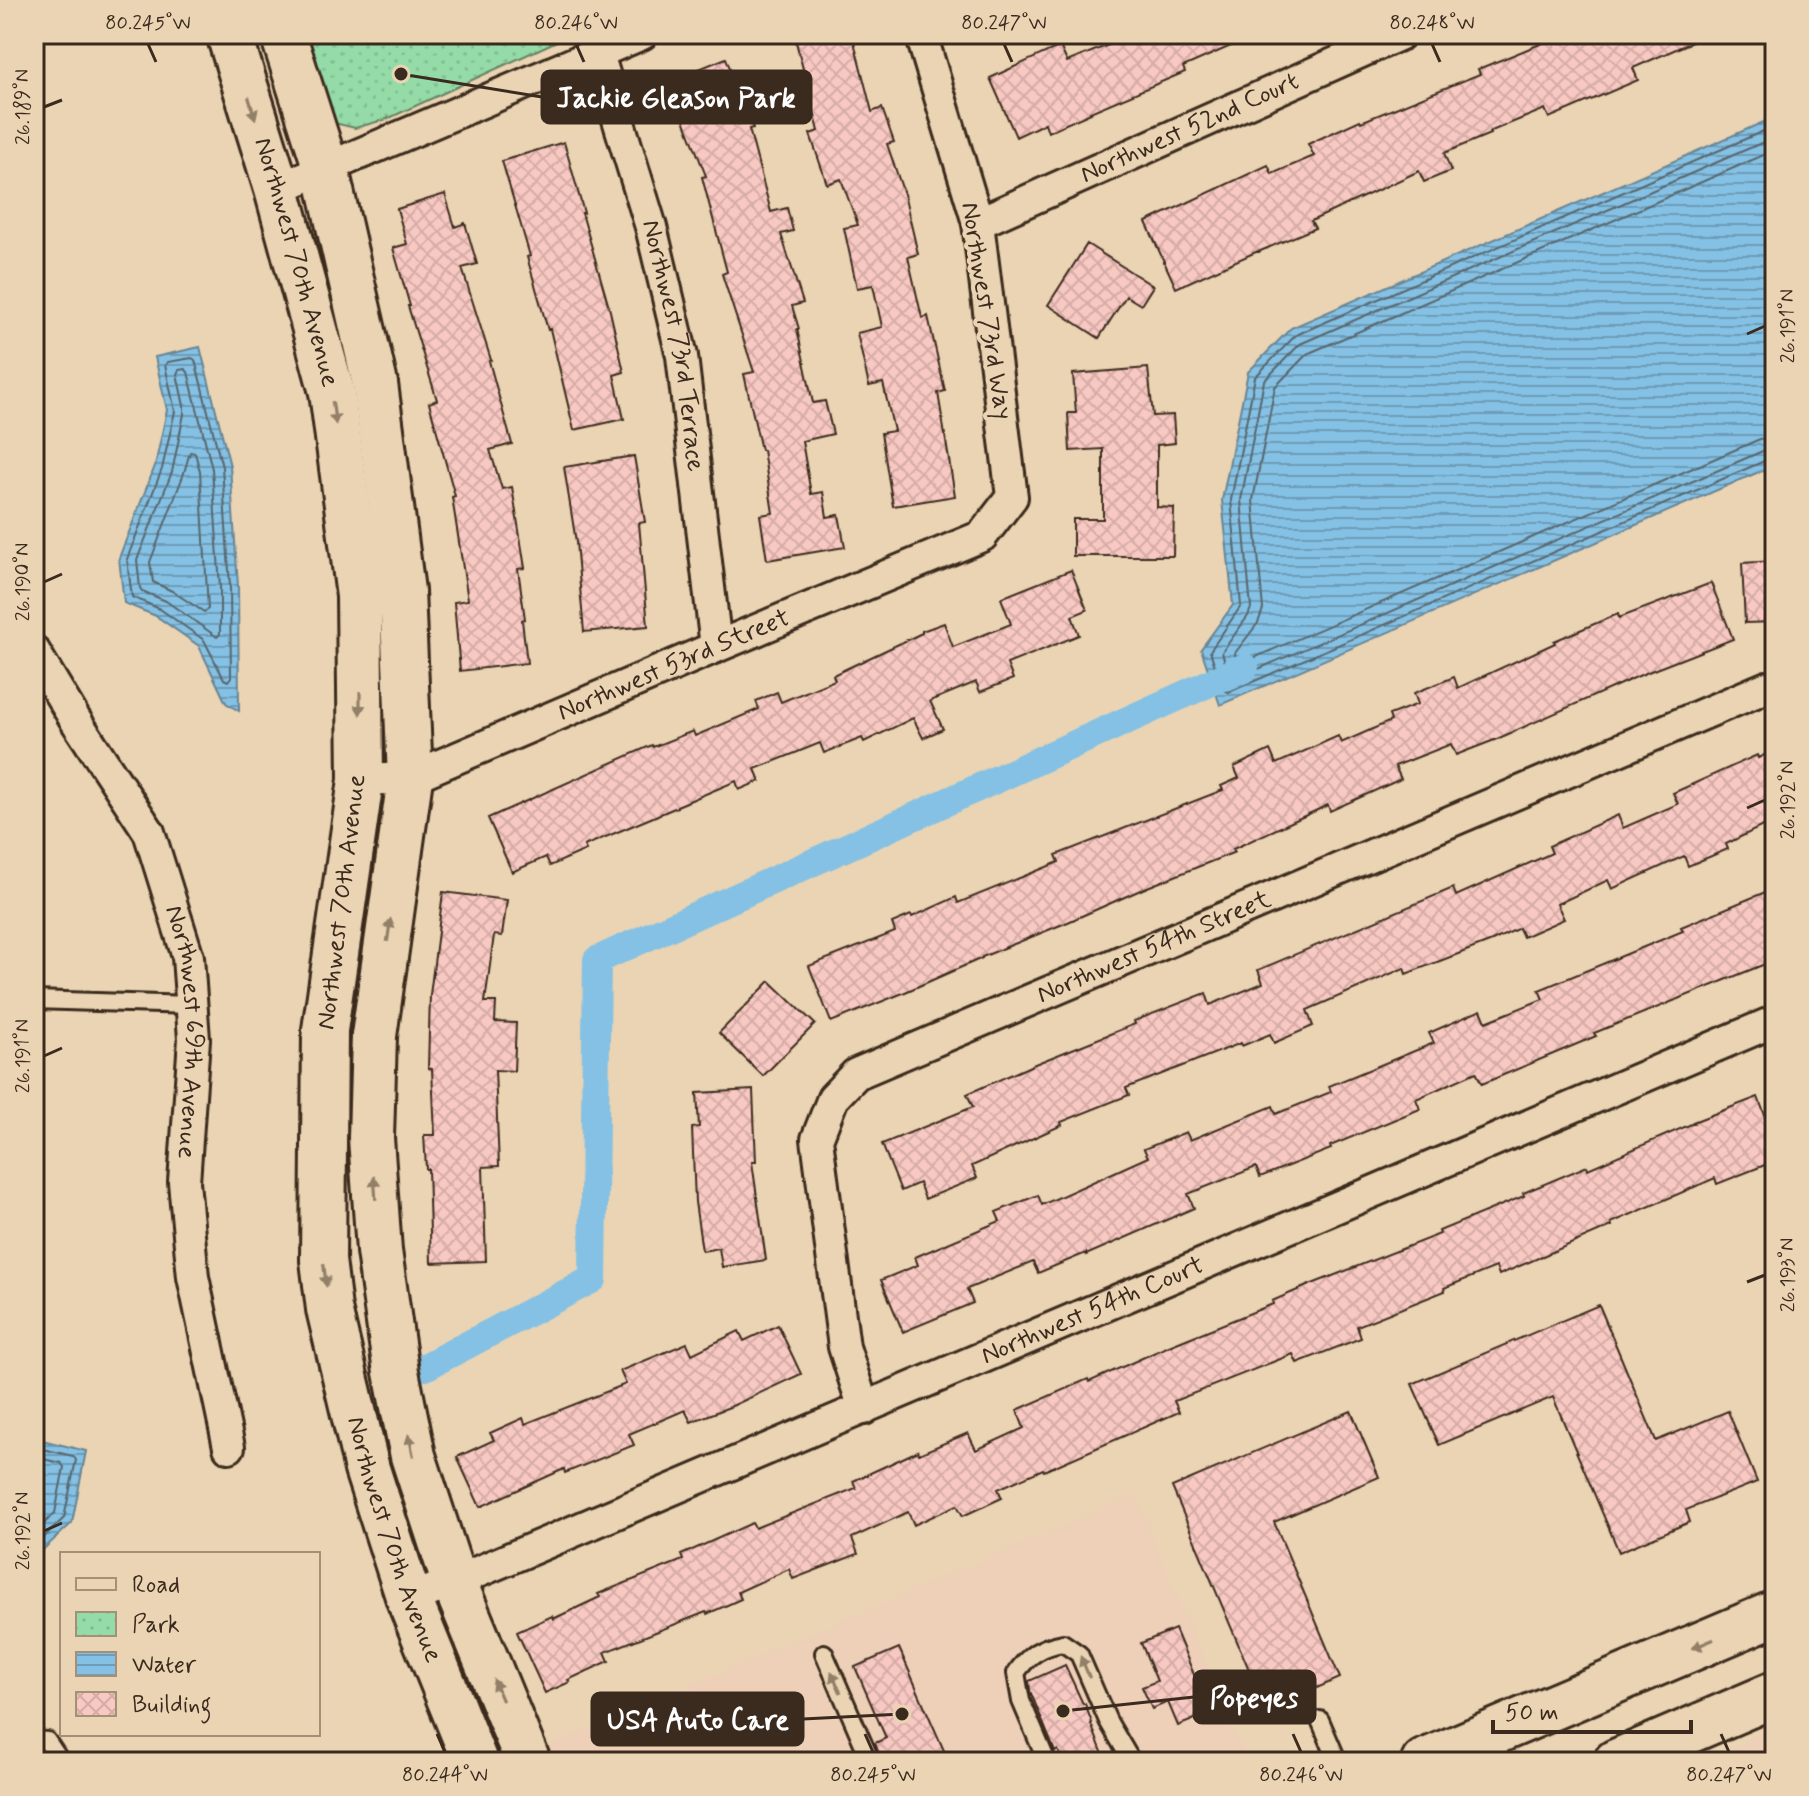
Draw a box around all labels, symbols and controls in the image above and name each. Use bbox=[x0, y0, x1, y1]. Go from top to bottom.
text: 80.245°W bbox=[105, 10, 191, 37]
text: 80.246°W bbox=[534, 10, 618, 37]
text: 80.247°W bbox=[961, 10, 1047, 37]
text: 80.248°W bbox=[1389, 10, 1475, 37]
street label: Northwest 52nd Court bbox=[1075, 65, 1305, 192]
text: 26.189°N bbox=[10, 69, 37, 145]
callout: Jackie Gleason Park bbox=[542, 71, 811, 123]
text: Jackie Gleason Park bbox=[556, 81, 796, 118]
one-way arrow bbox=[246, 97, 259, 121]
street label: Northwest 70th Avenue bbox=[245, 133, 347, 391]
street label: Northwest 73rd Way bbox=[952, 200, 1020, 422]
street label: Northwest 73rd Terrace bbox=[633, 216, 712, 473]
text: 26.191°N bbox=[1775, 289, 1802, 363]
one-way arrow bbox=[328, 401, 341, 426]
text: 26.190°N bbox=[10, 543, 37, 621]
street label: Northwest 53rd Street bbox=[553, 601, 795, 730]
one-way arrow bbox=[354, 691, 366, 716]
text: 26.192°N bbox=[1775, 761, 1802, 839]
street label: Northwest 70th Avenue bbox=[309, 772, 375, 1032]
street label: Northwest 54th Street bbox=[1032, 883, 1276, 1012]
street label: Northwest 69th Avenue bbox=[156, 901, 211, 1160]
one-way arrow bbox=[383, 917, 396, 942]
text: 26.191°N bbox=[10, 1019, 37, 1093]
one-way arrow bbox=[368, 1175, 381, 1200]
text: 26.193°N bbox=[1775, 1238, 1802, 1312]
street label: Northwest 54th Court bbox=[976, 1248, 1209, 1373]
one-way arrow bbox=[319, 1263, 332, 1288]
street label: Northwest 70th Avenue bbox=[338, 1413, 450, 1668]
one-way arrow bbox=[404, 1433, 417, 1458]
text: 26.192°N bbox=[10, 1492, 37, 1570]
legend bbox=[60, 1552, 320, 1736]
text: Road bbox=[132, 1570, 180, 1601]
text: Park bbox=[132, 1610, 180, 1641]
one-way arrow bbox=[1691, 1637, 1715, 1650]
text: Water bbox=[132, 1650, 197, 1681]
one-way arrow bbox=[1078, 1655, 1091, 1679]
one-way arrow bbox=[829, 1670, 843, 1694]
callout: Popeyes bbox=[1194, 1671, 1315, 1723]
one-way arrow bbox=[492, 1678, 505, 1702]
text: Popeyes bbox=[1210, 1681, 1299, 1718]
scale bar bbox=[1493, 1684, 1691, 1734]
text: Building bbox=[132, 1690, 212, 1724]
callout: USA Auto Care bbox=[592, 1693, 803, 1745]
text: 50 m bbox=[1505, 1698, 1559, 1729]
text: USA Auto Care bbox=[607, 1703, 789, 1740]
text: 80.244°W bbox=[402, 1762, 488, 1789]
text: 80.245°W bbox=[830, 1762, 916, 1789]
text: 80.246°W bbox=[1259, 1762, 1343, 1789]
text: 80.247°W bbox=[1686, 1762, 1772, 1789]

